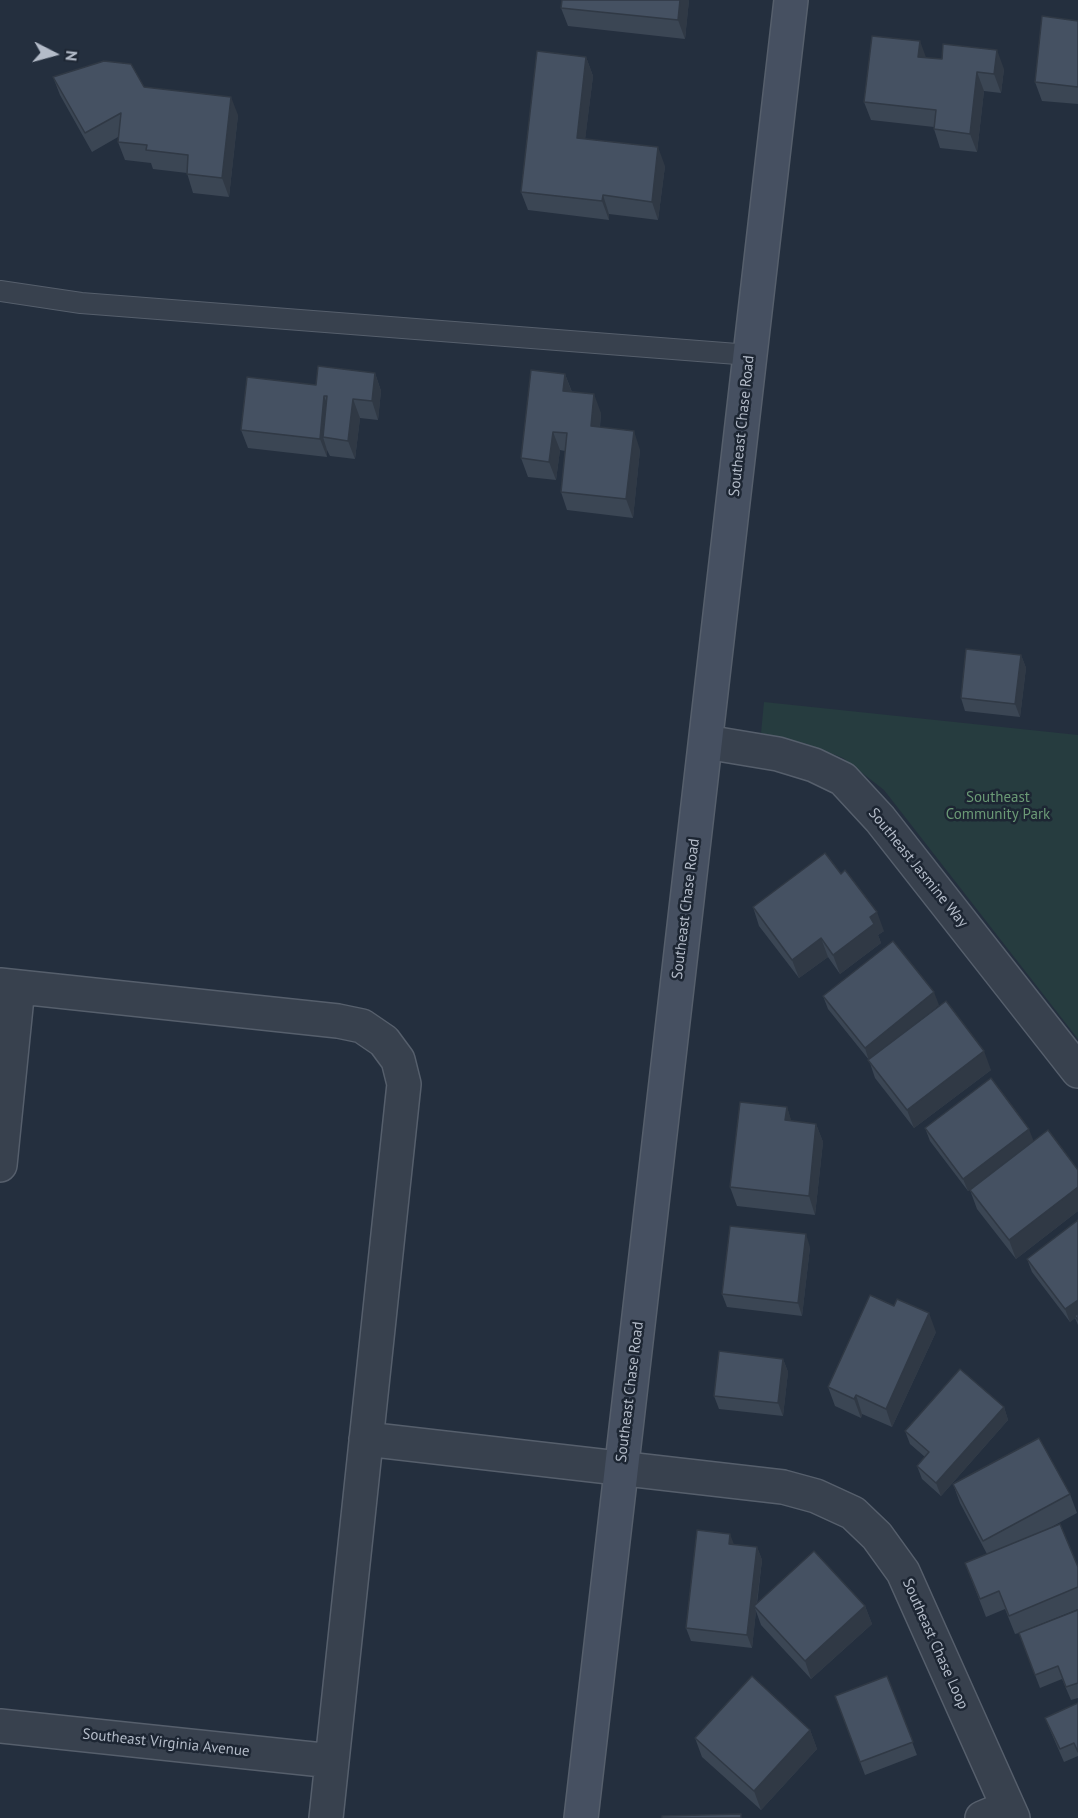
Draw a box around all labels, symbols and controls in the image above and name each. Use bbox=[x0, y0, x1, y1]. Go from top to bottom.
north arrow bbox=[24, 24, 84, 84]
text: N bbox=[61, 50, 82, 62]
street label: Southeast Chase Road bbox=[726, 355, 758, 497]
park label: Southeast Community Park bbox=[946, 789, 1050, 824]
street label: Southeast Jasmine Way bbox=[864, 805, 972, 931]
street label: Southeast Chase Road bbox=[668, 838, 704, 980]
street label: Southeast Chase Road bbox=[612, 1321, 648, 1463]
street label: Southeast Chase Loop bbox=[898, 1576, 972, 1712]
street label: Southeast Virginia Avenue bbox=[81, 1725, 251, 1761]

